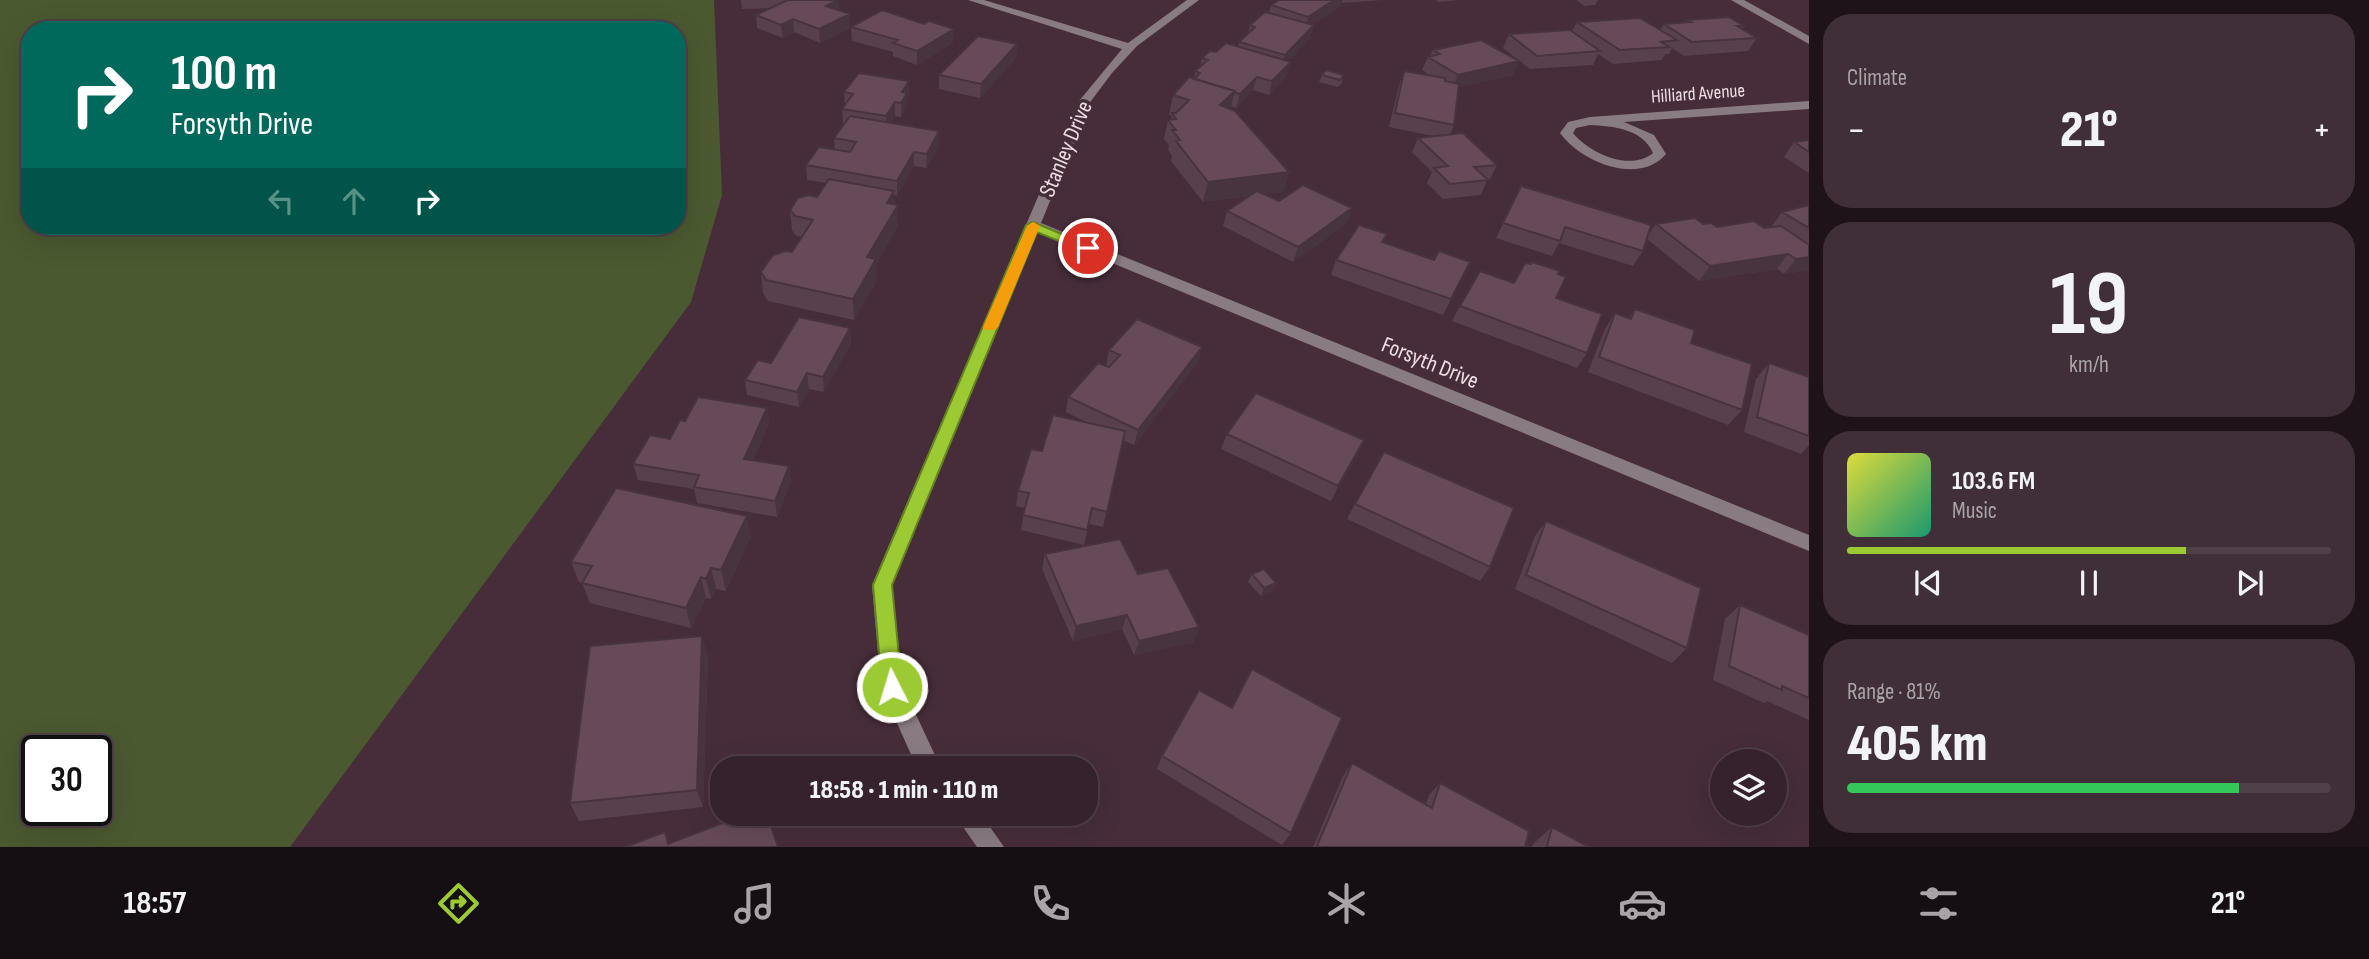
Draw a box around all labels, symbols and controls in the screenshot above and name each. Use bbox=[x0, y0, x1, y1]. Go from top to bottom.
text: 100 m bbox=[171, 45, 277, 104]
icon: right bbox=[56, 49, 147, 140]
text: Climate bbox=[1847, 64, 1907, 92]
street label: Hilliard Avenue bbox=[1650, 79, 1746, 109]
street label: Stanley Drive bbox=[1033, 97, 1099, 201]
text: 21° bbox=[2060, 99, 2118, 162]
text: Forsyth Drive bbox=[171, 105, 313, 144]
text: − bbox=[1847, 108, 1866, 153]
text: + bbox=[2312, 108, 2331, 153]
icon: left bbox=[262, 182, 300, 220]
icon: ahead bbox=[335, 182, 373, 220]
icon: right bbox=[408, 182, 446, 220]
pin bbox=[1058, 218, 1118, 278]
icon: arrive bbox=[1069, 229, 1107, 267]
text: 19 bbox=[2050, 251, 2128, 360]
street label: Forsyth Drive bbox=[1377, 331, 1483, 395]
text: km/h bbox=[2069, 351, 2109, 379]
text: 103.6 FM bbox=[1952, 466, 2035, 497]
text: Music bbox=[1952, 497, 1997, 525]
icon: previous bbox=[1909, 564, 1947, 602]
icon: pause bbox=[2070, 564, 2108, 602]
icon: next bbox=[2231, 564, 2269, 602]
position arrow bbox=[855, 650, 929, 724]
text: Range · 81% bbox=[1847, 678, 1941, 706]
text: 405 km bbox=[1847, 713, 1987, 776]
speed limit sign: 30 bbox=[21, 735, 112, 826]
map controls bbox=[1710, 749, 1787, 826]
button: layers bbox=[1710, 749, 1787, 826]
text: 18:58 · 1 min · 110 m bbox=[810, 775, 998, 806]
icon: directions bbox=[434, 879, 483, 928]
icon: music bbox=[730, 879, 779, 928]
icon: phone bbox=[1026, 879, 1075, 928]
icon: climate bbox=[1322, 879, 1371, 928]
icon: car bbox=[1618, 879, 1667, 928]
icon: filters bbox=[1914, 879, 1963, 928]
text: 18:57 bbox=[124, 884, 186, 923]
text: 21° bbox=[2211, 884, 2245, 923]

